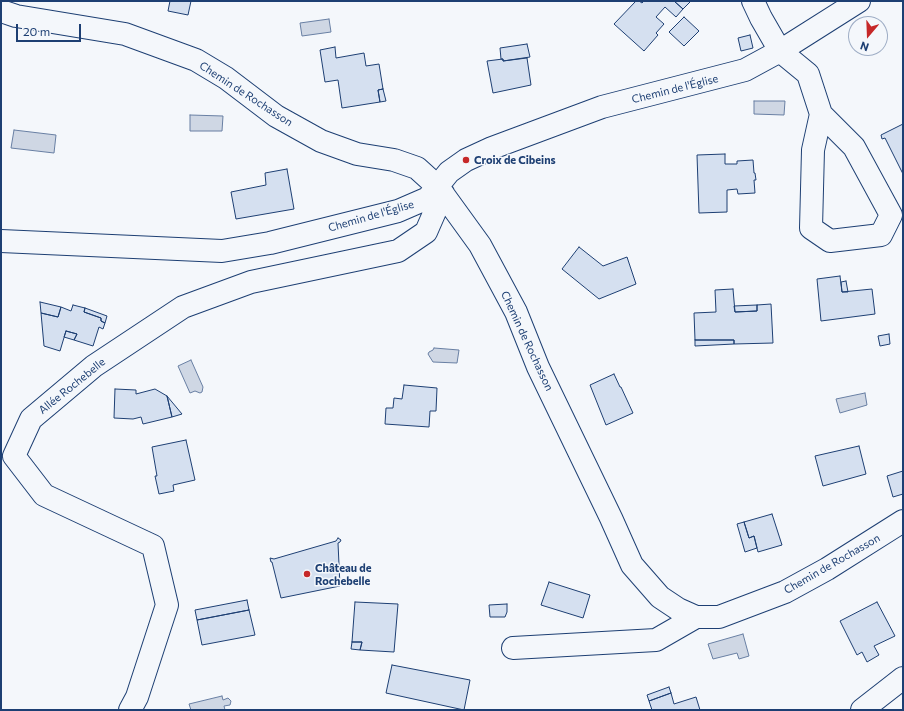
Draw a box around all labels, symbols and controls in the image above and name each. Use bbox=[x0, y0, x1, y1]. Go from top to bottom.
scale bar bbox=[18, 16, 83, 42]
north arrow bbox=[848, 16, 888, 56]
text: 20 m bbox=[23, 24, 50, 38]
text: N bbox=[858, 39, 870, 54]
street label: Chemin de Rochasson bbox=[197, 59, 295, 129]
street label: Chemin de l'Église bbox=[630, 72, 720, 106]
place label: Croix de Cibeins bbox=[474, 153, 556, 167]
marker: Croix de Cibeins bbox=[461, 155, 471, 165]
street label: Chemin de l'Église bbox=[327, 197, 415, 235]
street label: Chemin de Rochasson bbox=[498, 289, 556, 393]
street label: Allée Rochebelle bbox=[36, 355, 108, 417]
street label: Chemin de Rochasson bbox=[782, 531, 882, 597]
place label: Château de Rochebelle bbox=[315, 561, 371, 587]
marker: Château de Rochebelle bbox=[302, 569, 312, 579]

